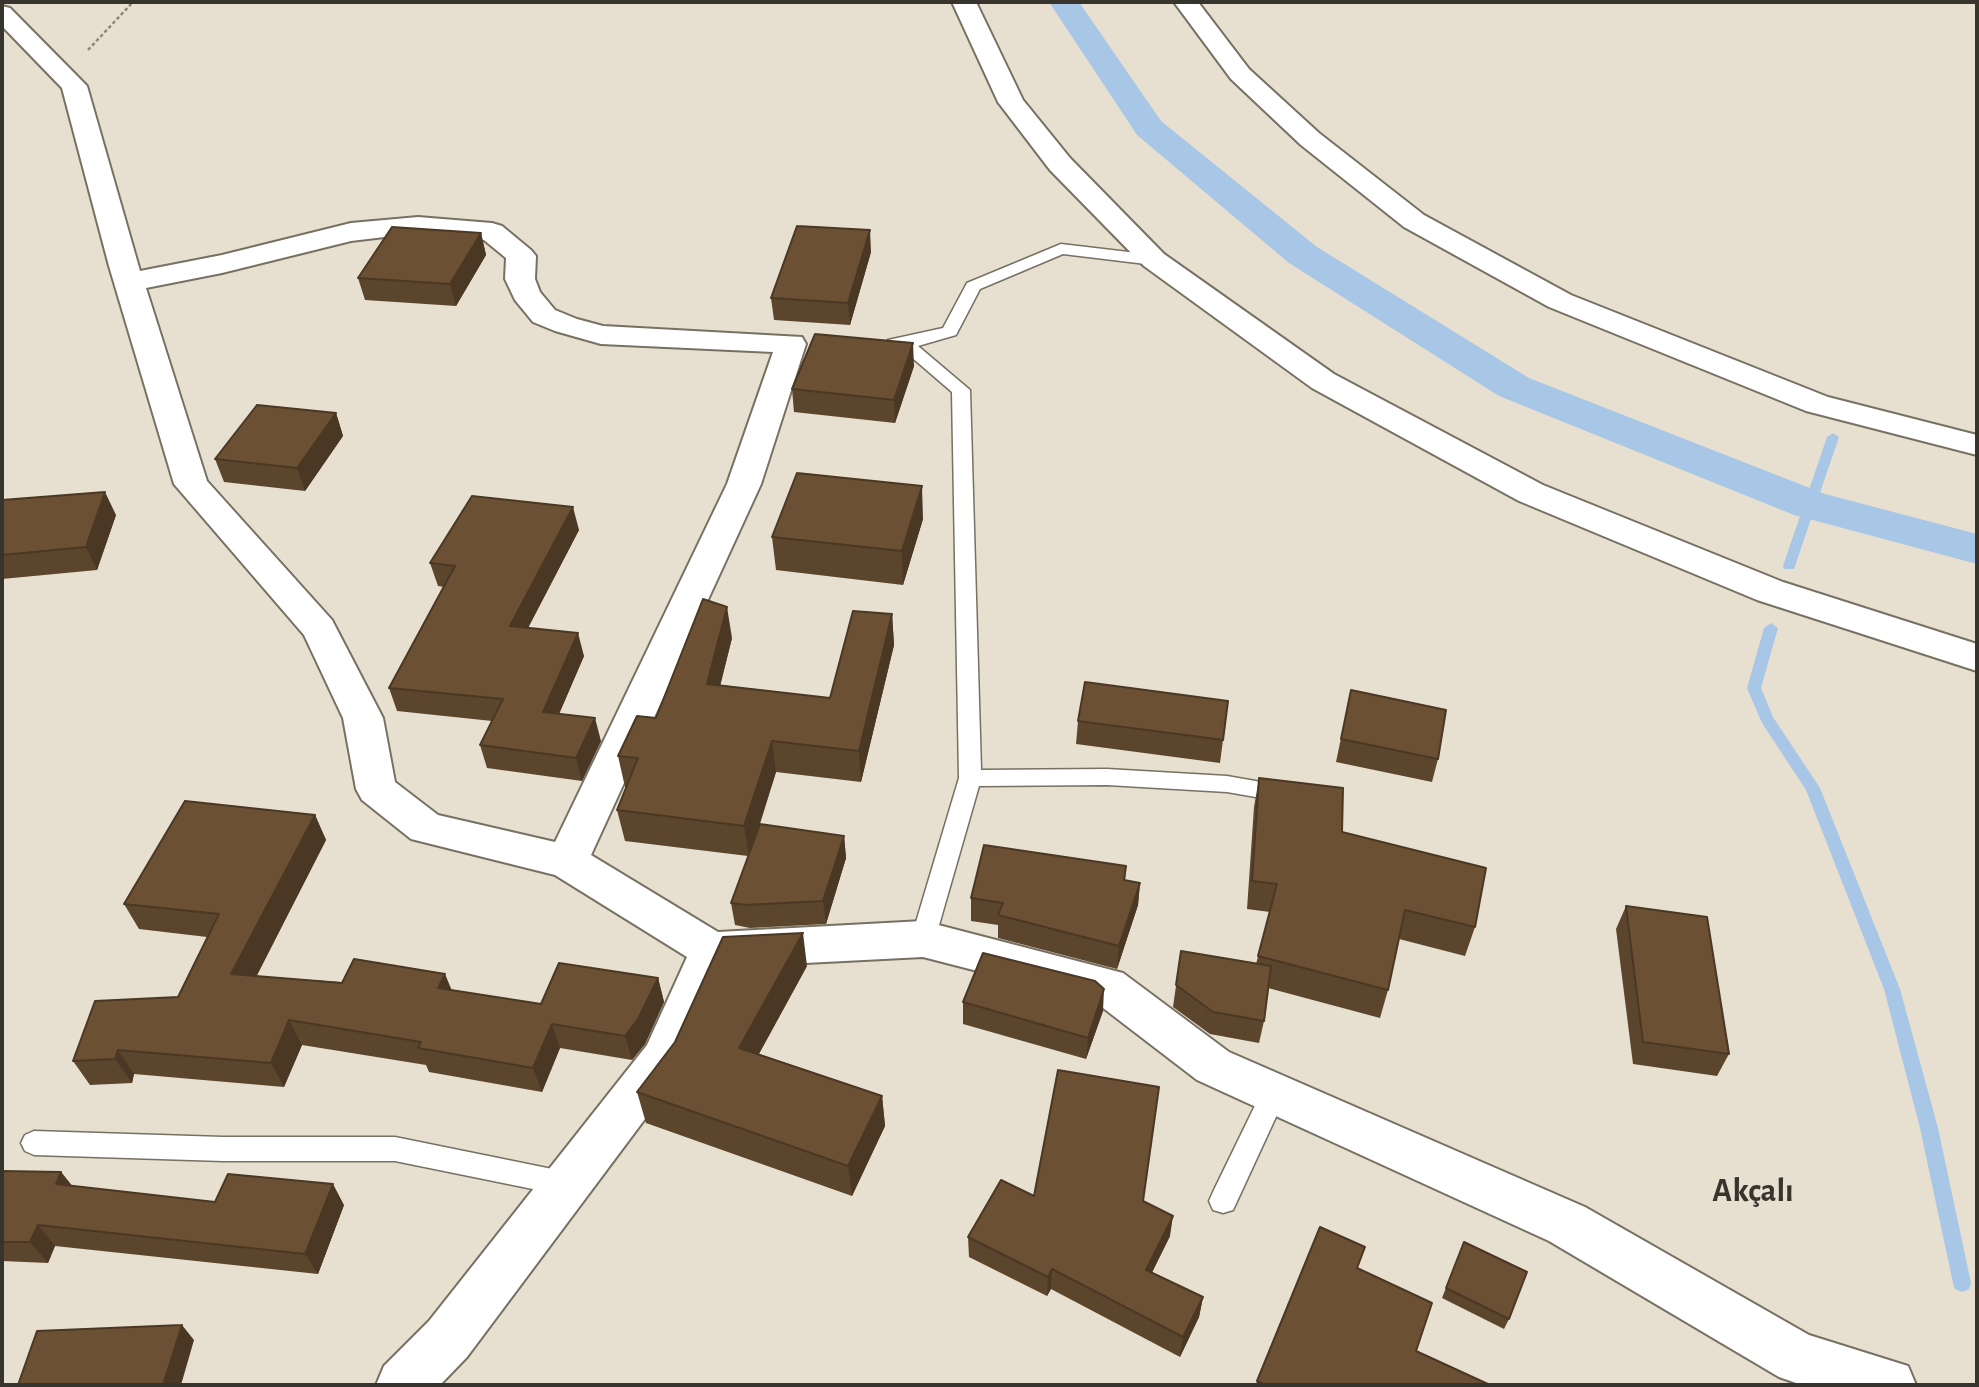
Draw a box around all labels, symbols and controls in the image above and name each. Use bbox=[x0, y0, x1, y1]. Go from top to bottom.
district label: Akçalı bbox=[1712, 1171, 1794, 1211]

